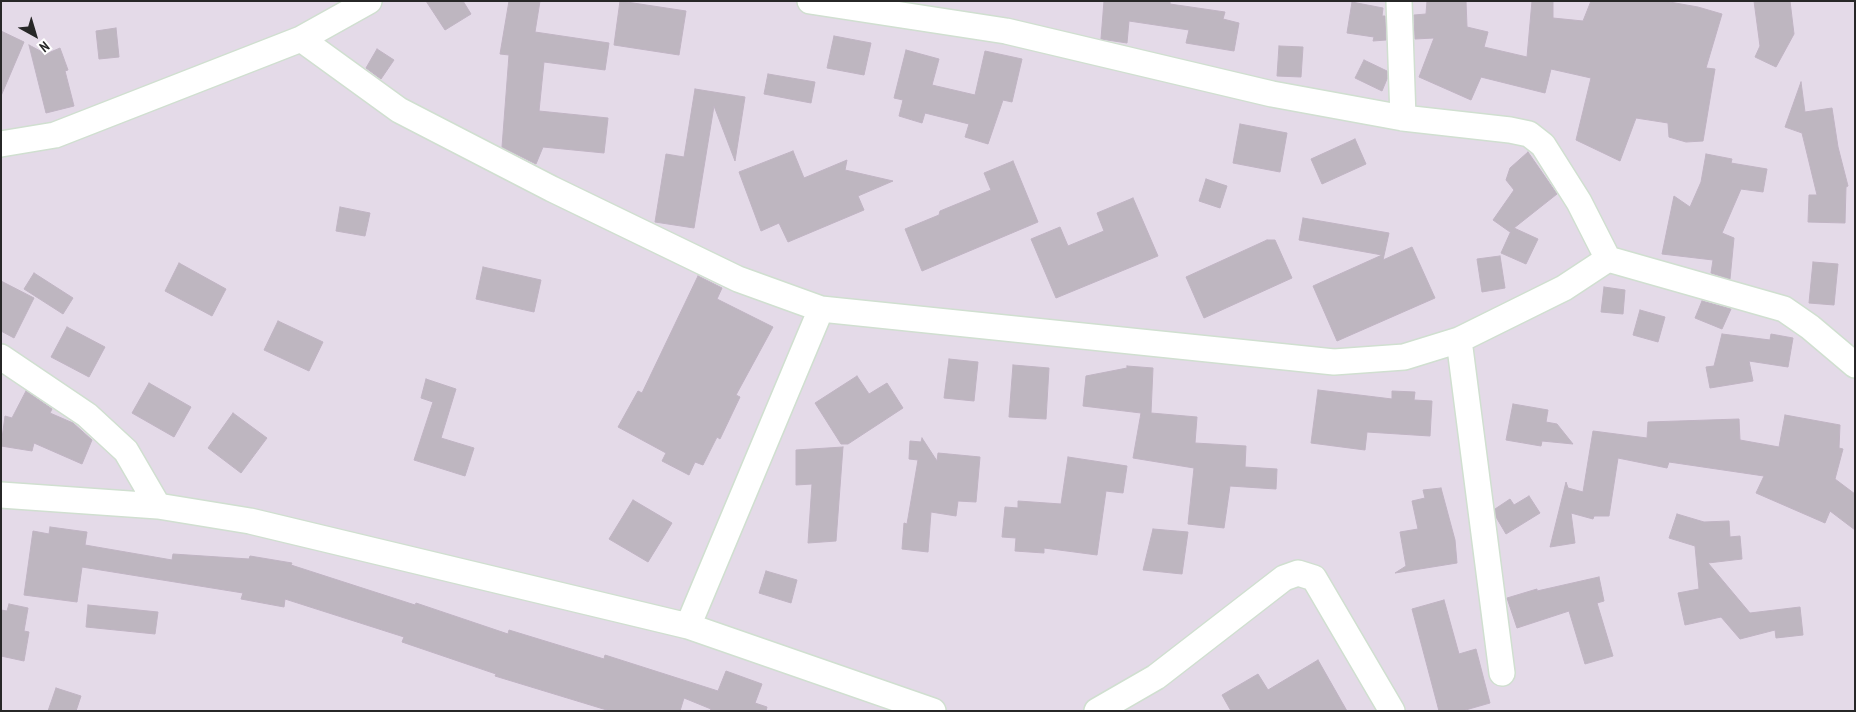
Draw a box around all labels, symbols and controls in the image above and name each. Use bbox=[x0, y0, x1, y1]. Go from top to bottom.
north arrow bbox=[10, 10, 60, 60]
text: N bbox=[36, 37, 53, 56]

